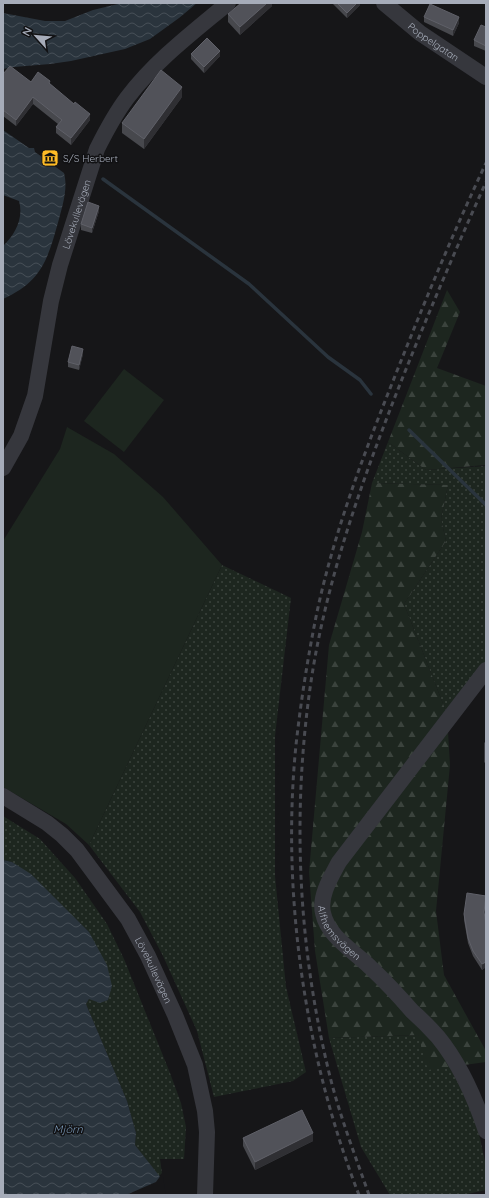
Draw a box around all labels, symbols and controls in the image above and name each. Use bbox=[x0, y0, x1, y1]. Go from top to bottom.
north arrow bbox=[16, 16, 56, 56]
street label: Poppelgatan bbox=[405, 19, 462, 64]
text: N bbox=[19, 25, 35, 38]
museum icon: S/S Herbert bbox=[40, 148, 60, 168]
place label: S/S Herbert bbox=[63, 152, 118, 165]
street label: Lövekullevägen bbox=[59, 178, 93, 250]
street label: Alfhemsvägen bbox=[316, 905, 364, 963]
street label: Lövekullevägen bbox=[132, 934, 175, 1005]
water label: Mjörn bbox=[53, 1122, 83, 1136]

